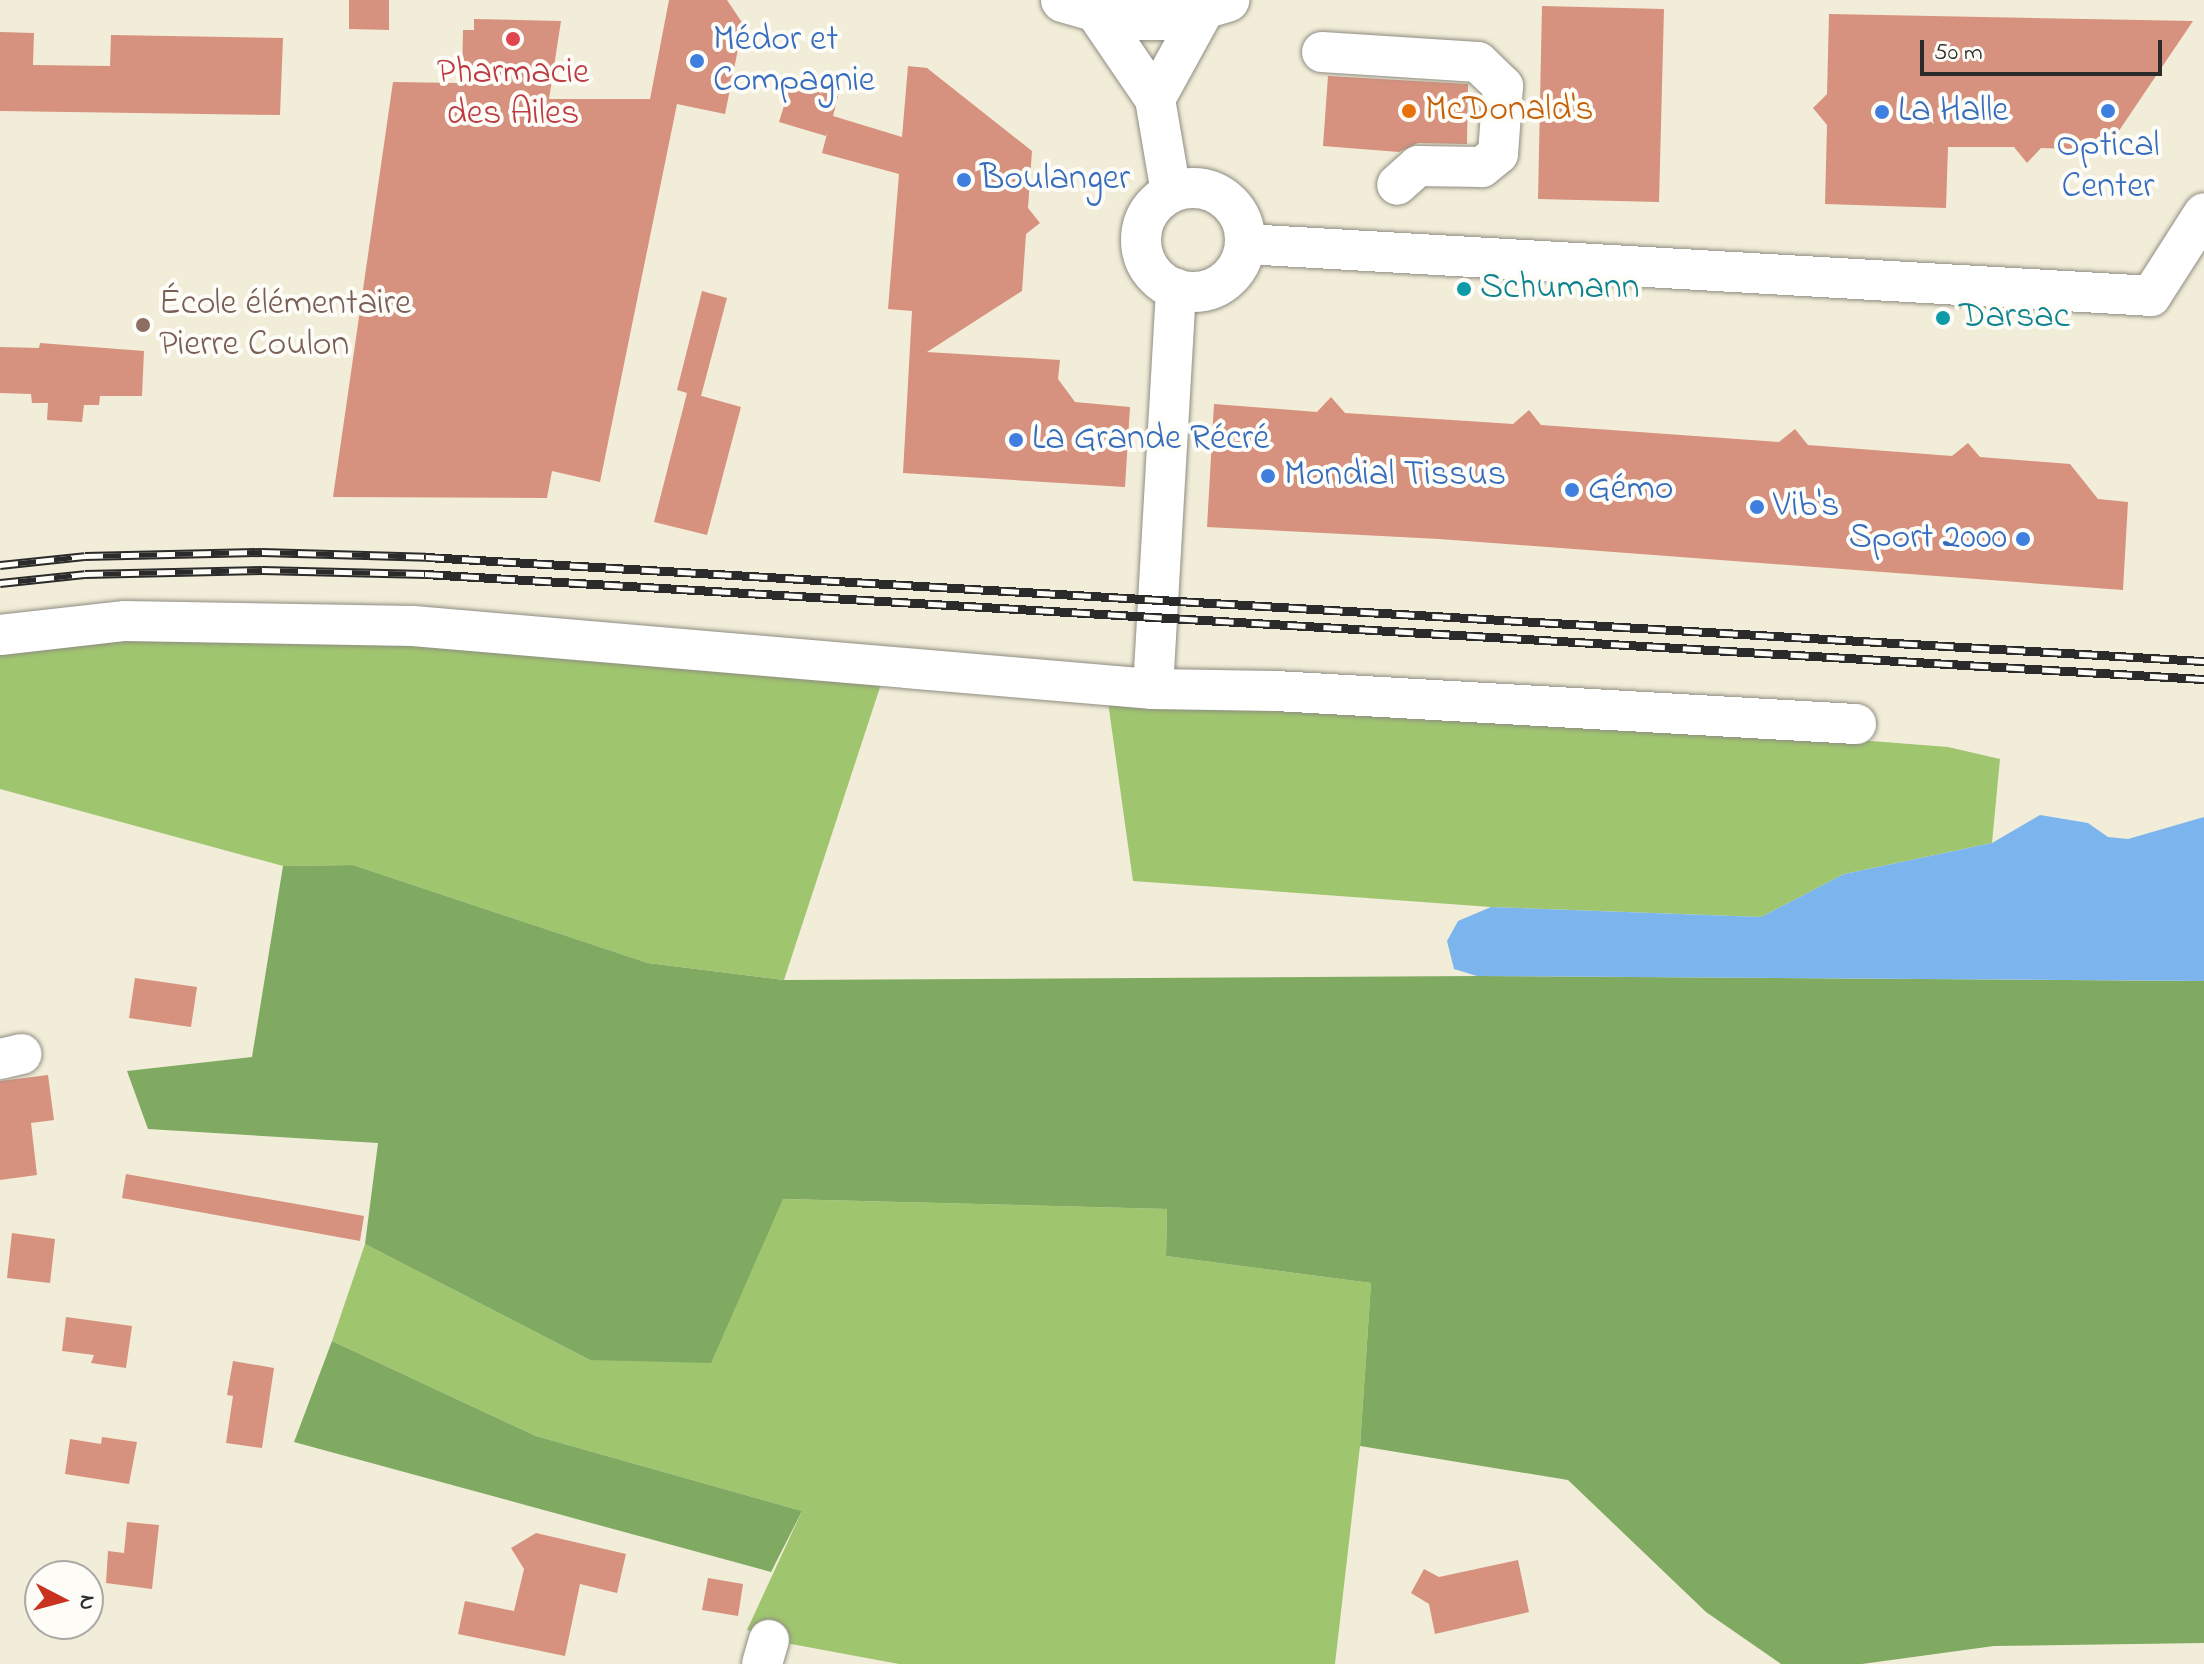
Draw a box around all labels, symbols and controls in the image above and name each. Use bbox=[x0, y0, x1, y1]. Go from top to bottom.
place label: Médor et Compagnie bbox=[713, 18, 875, 103]
scale bar bbox=[1924, 24, 2166, 74]
marker: Pharmacie des Ailes bbox=[504, 30, 522, 48]
text: 50 m bbox=[1934, 36, 1983, 71]
place label: Pharmacie des Ailes bbox=[437, 51, 589, 136]
marker: Médor et Compagnie bbox=[688, 52, 706, 70]
place label: McDonald's bbox=[1425, 89, 1594, 133]
place label: La Halle bbox=[1898, 90, 2008, 134]
marker: McDonald's bbox=[1400, 102, 1418, 120]
marker: Optical Center bbox=[2099, 102, 2117, 120]
marker: La Halle bbox=[1873, 103, 1891, 121]
place label: Optical Center bbox=[2056, 124, 2160, 209]
place label: Boulanger bbox=[980, 158, 1130, 202]
marker: Boulanger bbox=[955, 171, 973, 189]
place label: Schumann bbox=[1480, 267, 1640, 311]
marker: Schumann bbox=[1455, 280, 1473, 298]
place label: École élémentaire Pierre Coulon bbox=[159, 282, 411, 367]
place label: Darsac bbox=[1959, 296, 2070, 340]
marker: Darsac bbox=[1934, 309, 1952, 327]
marker: École élémentaire Pierre Coulon bbox=[134, 316, 152, 334]
place label: La Grande Récré bbox=[1032, 418, 1269, 462]
marker: La Grande Récré bbox=[1007, 431, 1025, 449]
place label: Mondial Tissus bbox=[1284, 454, 1506, 498]
marker: Mondial Tissus bbox=[1259, 467, 1277, 485]
place label: Gémo bbox=[1588, 468, 1673, 512]
marker: Gémo bbox=[1563, 481, 1581, 499]
place label: Vib's bbox=[1773, 485, 1839, 529]
marker: Vib's bbox=[1748, 498, 1766, 516]
place label: Sport 2000 bbox=[1849, 517, 2007, 561]
marker: Sport 2000 bbox=[2014, 530, 2032, 548]
north arrow bbox=[24, 1560, 104, 1640]
text: N bbox=[69, 1593, 103, 1611]

